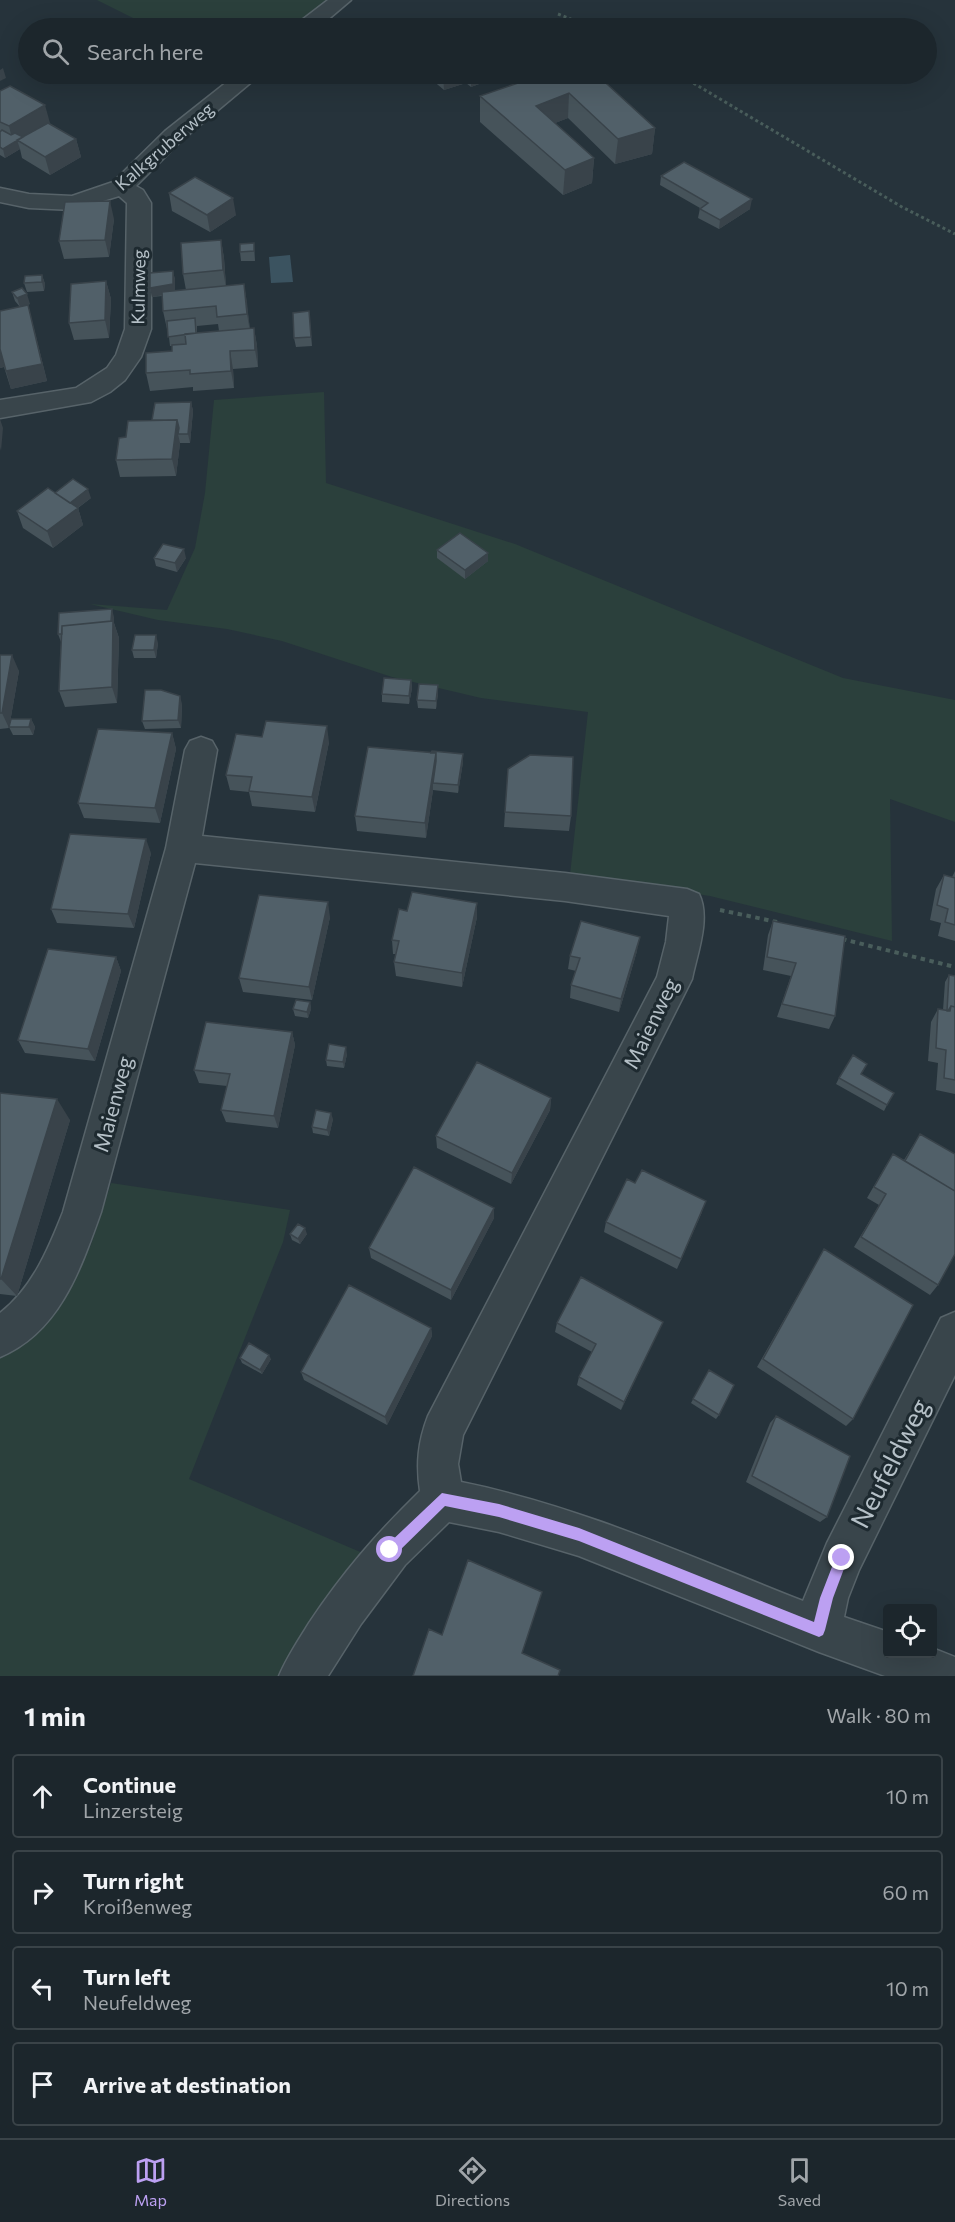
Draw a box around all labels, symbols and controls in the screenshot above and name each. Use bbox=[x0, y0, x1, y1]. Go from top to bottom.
search box bbox=[18, 18, 937, 84]
icon: search bbox=[39, 35, 72, 68]
text: Search here bbox=[87, 38, 203, 65]
street label: Kalkgruberweg bbox=[110, 97, 218, 195]
street label: Kulmweg bbox=[126, 249, 150, 325]
street label: Maienweg bbox=[617, 973, 683, 1073]
street label: Maienweg bbox=[87, 1053, 137, 1155]
street label: Neufeldweg bbox=[843, 1393, 935, 1533]
route start bbox=[376, 1536, 402, 1562]
route end bbox=[828, 1544, 854, 1570]
map controls bbox=[883, 1604, 937, 1658]
button: locate bbox=[883, 1604, 937, 1658]
text: 1 min bbox=[24, 1700, 86, 1731]
text: Walk · 80 m bbox=[826, 1703, 931, 1727]
text: Continue bbox=[83, 1771, 176, 1798]
icon: ahead bbox=[26, 1780, 59, 1813]
text: 10 m bbox=[886, 1784, 929, 1808]
text: Linzersteig bbox=[83, 1798, 183, 1822]
text: Turn right bbox=[83, 1867, 184, 1894]
icon: right bbox=[26, 1876, 59, 1909]
text: 60 m bbox=[883, 1880, 929, 1904]
text: Kroißenweg bbox=[83, 1894, 192, 1918]
text: Turn left bbox=[83, 1963, 170, 1990]
icon: left bbox=[26, 1972, 59, 2005]
text: 10 m bbox=[886, 1976, 929, 2000]
text: Neufeldweg bbox=[83, 1990, 191, 2014]
icon: arrive bbox=[26, 2068, 59, 2101]
text: Arrive at destination bbox=[83, 2071, 291, 2098]
tab: Map bbox=[134, 2154, 167, 2209]
tab: Directions bbox=[435, 2154, 510, 2209]
tab: Saved bbox=[778, 2154, 821, 2209]

